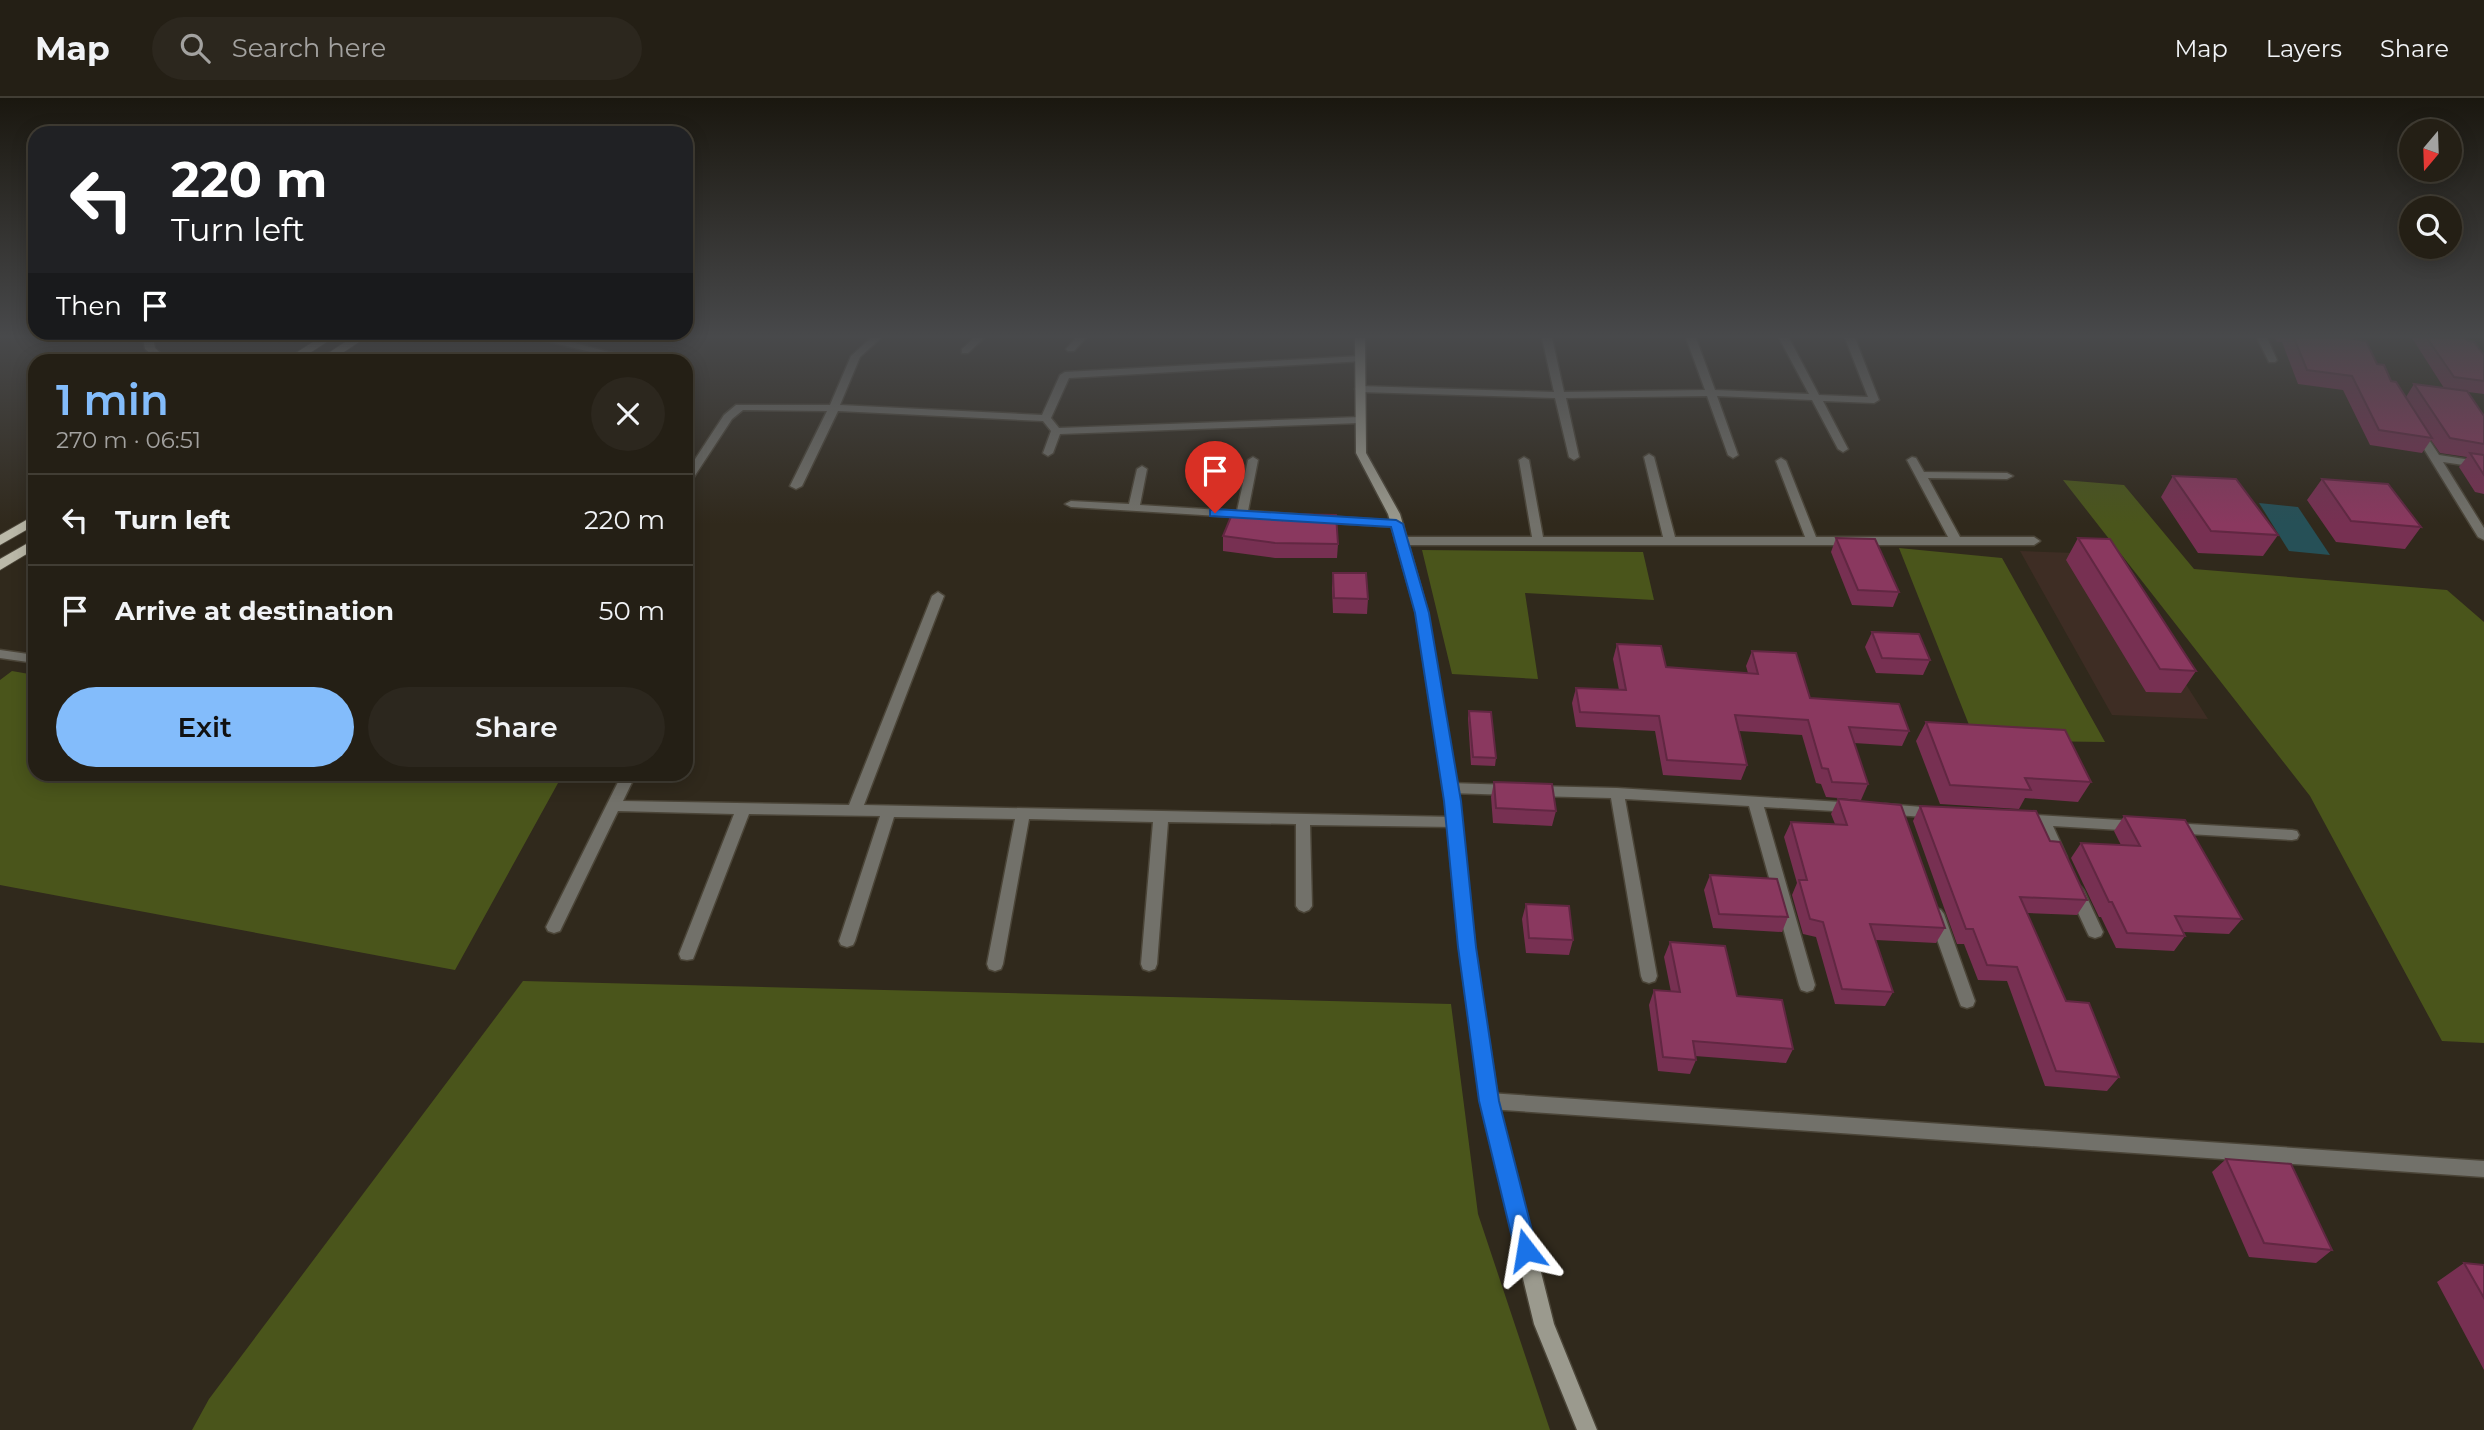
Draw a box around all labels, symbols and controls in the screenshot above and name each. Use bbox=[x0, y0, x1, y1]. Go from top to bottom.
search box bbox=[152, 17, 642, 80]
text: Map bbox=[35, 28, 110, 68]
icon: search bbox=[176, 29, 214, 67]
text: Search here bbox=[232, 32, 386, 64]
text: Map bbox=[2174, 34, 2228, 63]
text: Layers bbox=[2266, 34, 2342, 63]
text: Share bbox=[2380, 34, 2449, 63]
north arrow bbox=[2399, 119, 2462, 182]
map controls bbox=[2399, 119, 2462, 259]
text: 220 m bbox=[171, 150, 327, 209]
icon: left bbox=[56, 154, 147, 245]
button: search bbox=[2399, 196, 2462, 259]
text: Turn left bbox=[171, 210, 305, 249]
icon: arrive bbox=[136, 287, 174, 325]
text: Then bbox=[56, 290, 122, 322]
text: 1 min bbox=[56, 374, 169, 426]
button: close bbox=[591, 377, 665, 451]
text: 270 m · 06:51 bbox=[56, 426, 201, 454]
pin bbox=[1185, 441, 1245, 513]
icon: arrive bbox=[1196, 452, 1234, 490]
icon: left bbox=[56, 501, 94, 539]
text: Turn left bbox=[115, 504, 231, 536]
text: 220 m bbox=[584, 504, 665, 536]
icon: arrive bbox=[56, 592, 94, 630]
text: Arrive at destination bbox=[115, 595, 394, 627]
text: 50 m bbox=[599, 595, 665, 627]
button: Exit bbox=[56, 687, 354, 767]
button: Share bbox=[368, 687, 665, 767]
position arrow bbox=[1489, 1213, 1563, 1287]

